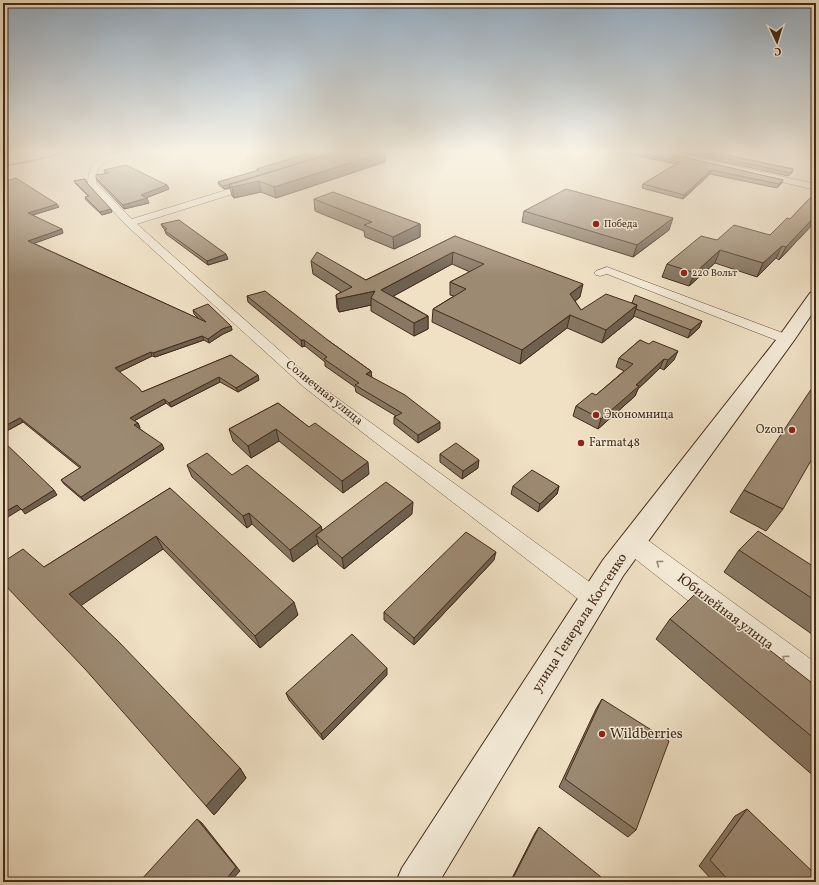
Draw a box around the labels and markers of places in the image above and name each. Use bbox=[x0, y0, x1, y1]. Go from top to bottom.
place label: Победа bbox=[604, 217, 637, 231]
marker: Победа bbox=[591, 219, 601, 229]
place label: 220 Вольт bbox=[692, 266, 737, 280]
marker: 220 Вольт bbox=[679, 268, 689, 278]
place label: Экономница bbox=[604, 407, 674, 423]
marker: Экономница bbox=[591, 410, 601, 420]
place label: Ozon bbox=[756, 422, 784, 438]
marker: Ozon bbox=[787, 425, 797, 435]
place label: Farmat48 bbox=[589, 435, 640, 451]
marker: Farmat48 bbox=[576, 438, 586, 448]
place label: Wildberries bbox=[610, 725, 683, 744]
marker: Wildberries bbox=[597, 729, 607, 739]

